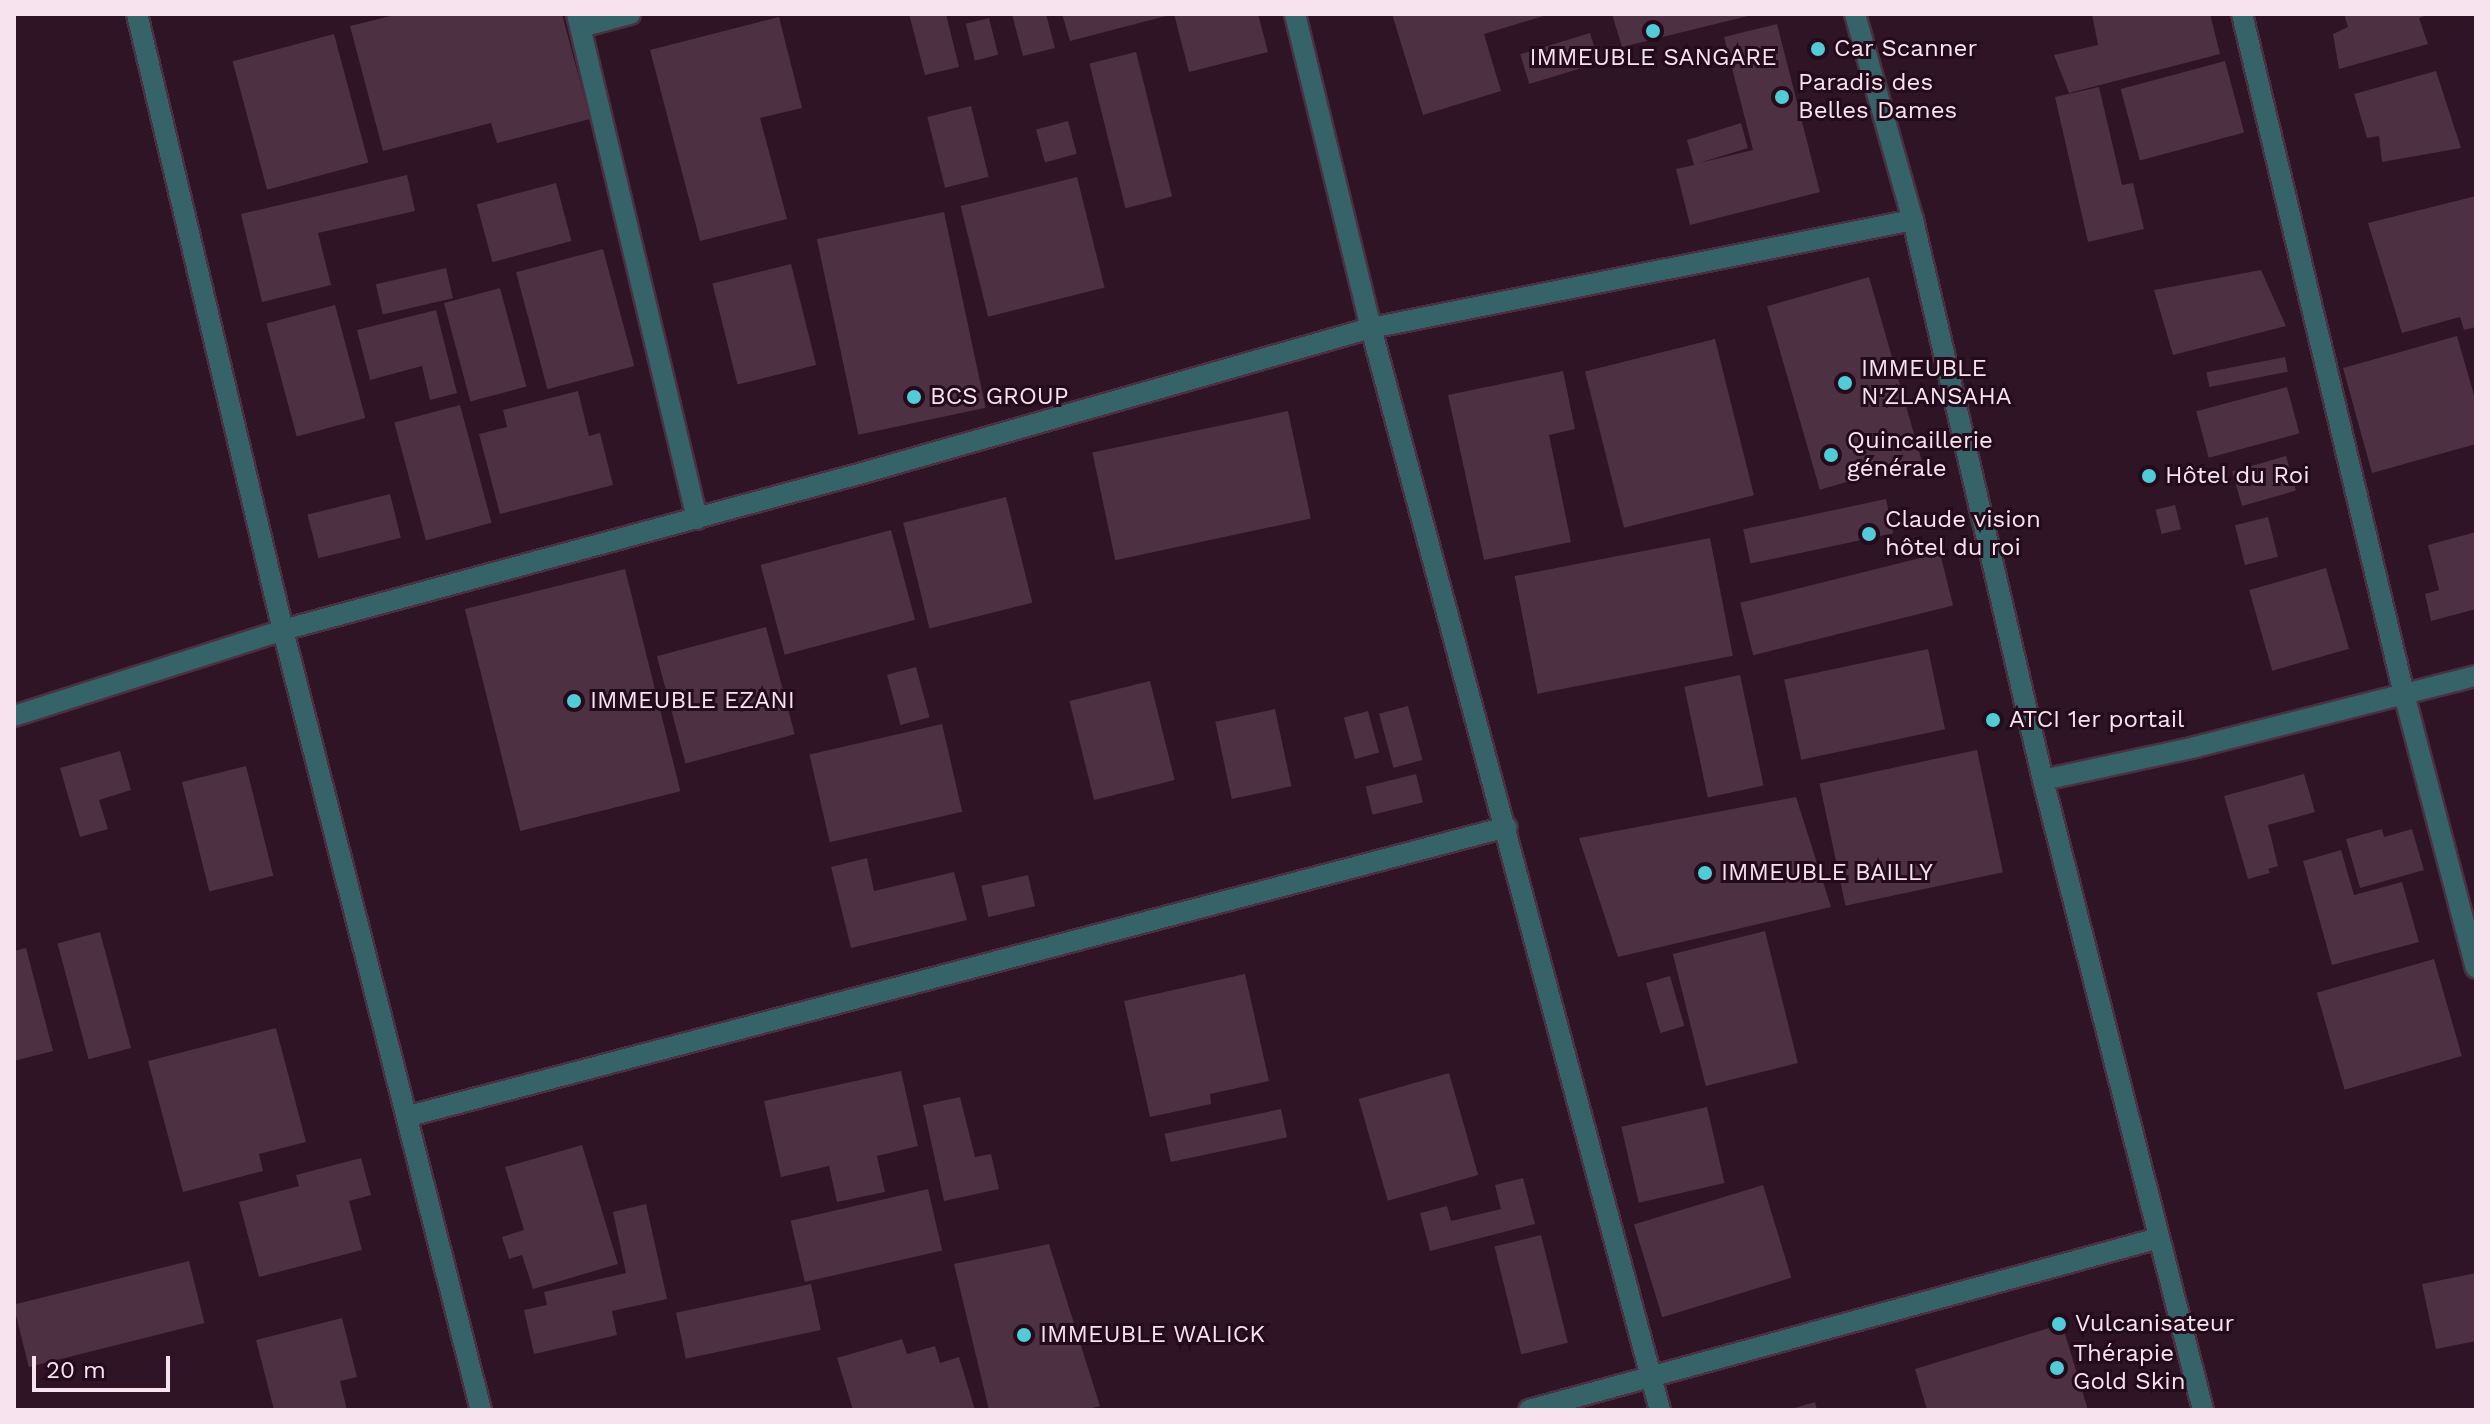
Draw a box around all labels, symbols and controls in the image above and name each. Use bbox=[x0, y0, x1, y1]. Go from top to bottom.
marker: IMMEUBLE SANGARE bbox=[1644, 22, 1662, 40]
place label: Car Scanner bbox=[1834, 35, 1978, 63]
marker: Car Scanner bbox=[1809, 40, 1827, 58]
place label: IMMEUBLE SANGARE bbox=[1529, 44, 1777, 72]
place label: Paradis des Belles Dames bbox=[1798, 69, 1957, 125]
marker: Paradis des Belles Dames bbox=[1773, 88, 1791, 106]
place label: IMMEUBLE N'ZLANSAHA bbox=[1861, 355, 2012, 411]
marker: IMMEUBLE N'ZLANSAHA bbox=[1836, 374, 1854, 392]
place label: BCS GROUP bbox=[930, 383, 1068, 411]
marker: BCS GROUP bbox=[905, 388, 923, 406]
place label: Quincaillerie générale bbox=[1847, 427, 1993, 483]
marker: Quincaillerie générale bbox=[1822, 446, 1840, 464]
place label: Hôtel du Roi bbox=[2165, 462, 2310, 490]
marker: Hôtel du Roi bbox=[2140, 467, 2158, 485]
place label: Claude vision hôtel du roi bbox=[1885, 506, 2041, 562]
marker: Claude vision hôtel du roi bbox=[1860, 525, 1878, 543]
place label: IMMEUBLE EZANI bbox=[590, 687, 795, 715]
marker: IMMEUBLE EZANI bbox=[565, 692, 583, 710]
place label: ATCI 1er portail bbox=[2009, 706, 2185, 734]
marker: ATCI 1er portail bbox=[1984, 711, 2002, 729]
place label: IMMEUBLE BAILLY bbox=[1721, 859, 1933, 887]
marker: IMMEUBLE BAILLY bbox=[1696, 864, 1714, 882]
place label: Vulcanisateur bbox=[2075, 1310, 2234, 1338]
marker: Vulcanisateur bbox=[2050, 1315, 2068, 1333]
place label: IMMEUBLE WALICK bbox=[1040, 1321, 1266, 1349]
marker: IMMEUBLE WALICK bbox=[1015, 1326, 1033, 1344]
scale bar bbox=[36, 1340, 174, 1390]
place label: Thérapie Gold Skin bbox=[2073, 1340, 2186, 1396]
text: 20 m bbox=[46, 1356, 106, 1384]
marker: Thérapie Gold Skin bbox=[2048, 1359, 2066, 1377]

